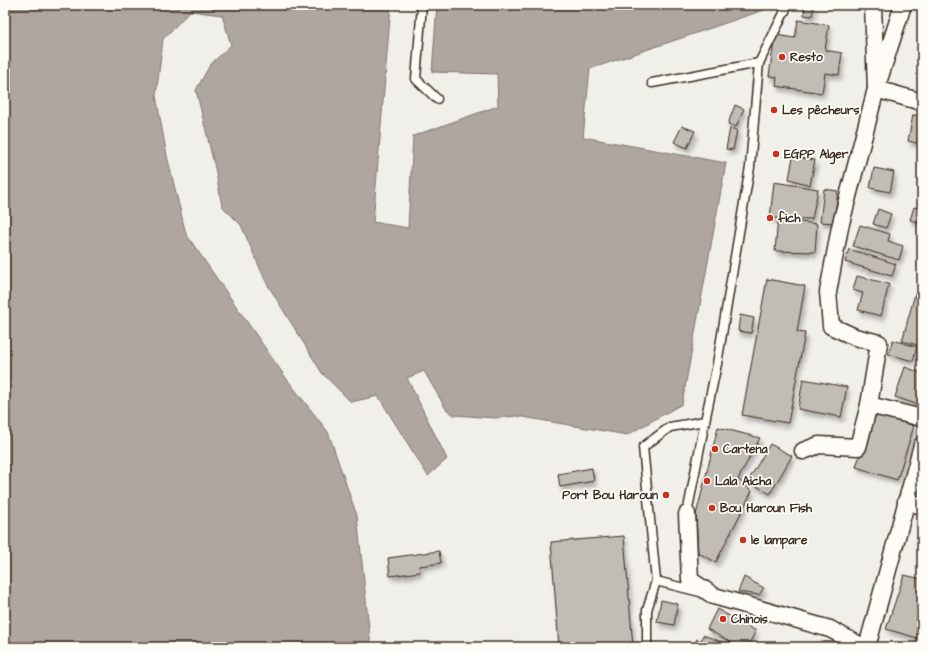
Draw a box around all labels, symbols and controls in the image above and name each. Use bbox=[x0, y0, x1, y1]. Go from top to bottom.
place label: Resto bbox=[790, 49, 823, 66]
marker: Resto bbox=[777, 52, 787, 62]
place label: Les pêcheurs bbox=[782, 102, 860, 120]
marker: Les pêcheurs bbox=[769, 105, 779, 115]
place label: EGPP Alger bbox=[784, 146, 849, 165]
marker: EGPP Alger bbox=[771, 149, 781, 159]
place label: fich bbox=[777, 210, 802, 227]
marker: fich bbox=[765, 213, 775, 223]
place label: Cartena bbox=[723, 441, 769, 458]
marker: Cartena bbox=[710, 444, 720, 454]
place label: Lala Aicha bbox=[715, 473, 772, 490]
marker: Lala Aicha bbox=[702, 476, 712, 486]
place label: Port Bou Haroun bbox=[562, 487, 658, 504]
marker: Port Bou Haroun bbox=[661, 490, 671, 500]
place label: Bou Haroun Fish bbox=[720, 500, 813, 517]
marker: Bou Haroun Fish bbox=[707, 503, 717, 513]
place label: le lampare bbox=[751, 532, 808, 550]
marker: le lampare bbox=[738, 535, 748, 545]
place label: Chinois bbox=[731, 611, 768, 628]
marker: Chinois bbox=[718, 614, 728, 624]

